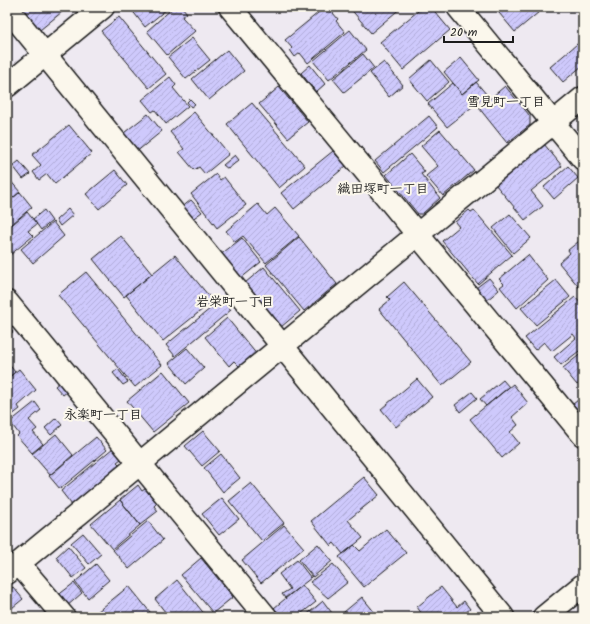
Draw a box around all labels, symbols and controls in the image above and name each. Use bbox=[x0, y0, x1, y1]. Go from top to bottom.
scale bar bbox=[444, 18, 513, 44]
text: 20 m bbox=[450, 23, 478, 42]
district label: 雪見町一丁目 bbox=[467, 92, 545, 113]
district label: 織田塚町一丁目 bbox=[337, 179, 429, 200]
district label: 岩栄町一丁目 bbox=[196, 292, 274, 313]
district label: 永楽町一丁目 bbox=[64, 405, 142, 426]

